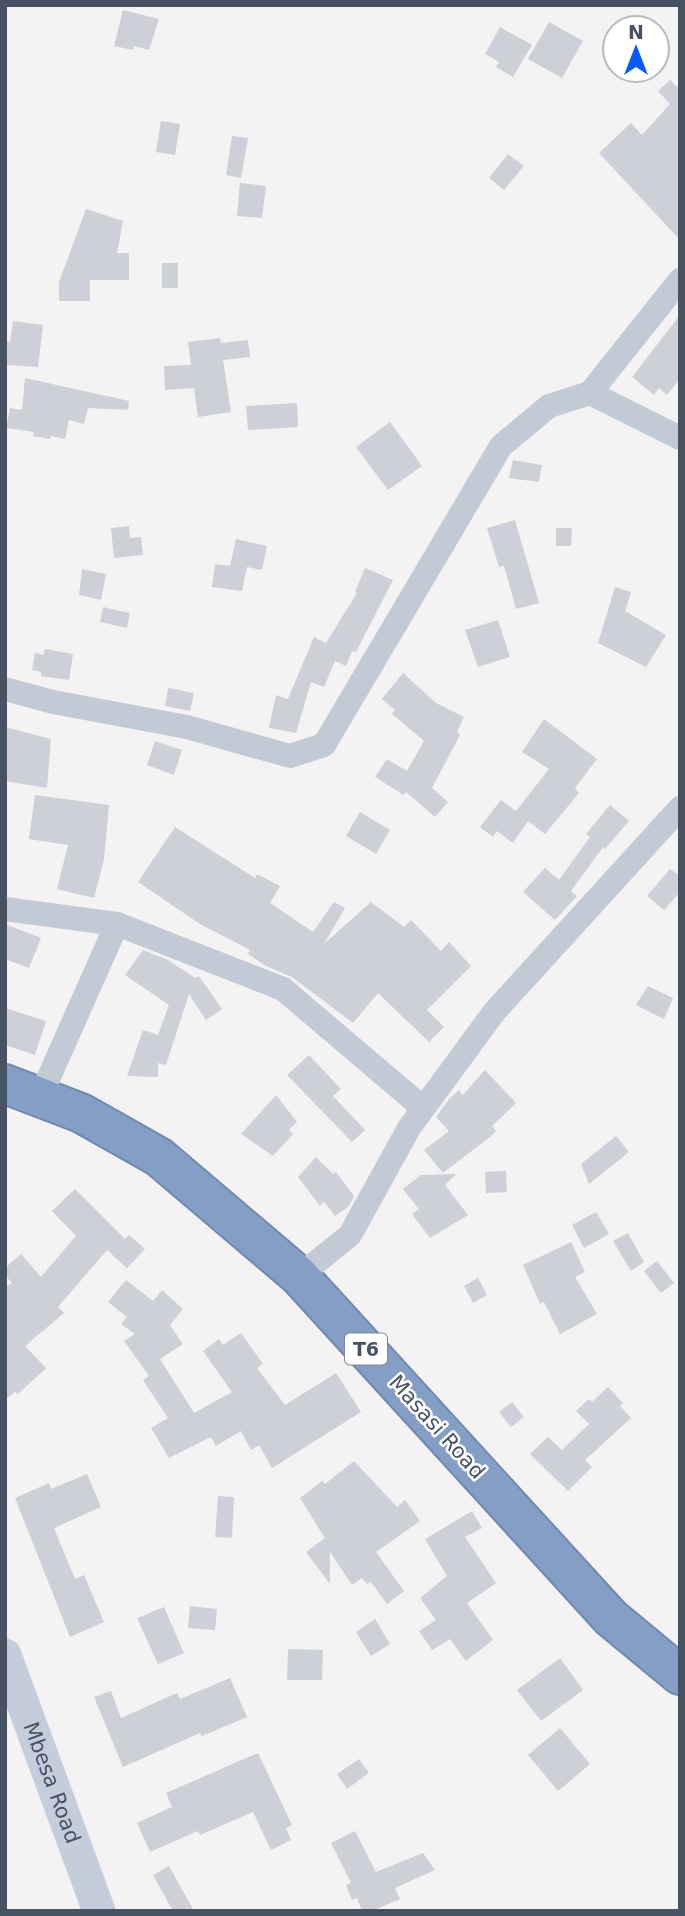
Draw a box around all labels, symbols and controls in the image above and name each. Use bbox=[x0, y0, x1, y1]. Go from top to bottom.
north arrow bbox=[601, 14, 671, 84]
text: N bbox=[628, 21, 644, 43]
road number: T6 bbox=[345, 1334, 387, 1364]
street label: Masasi Road bbox=[384, 1370, 490, 1484]
street label: Mbesa Road bbox=[19, 1719, 85, 1847]

